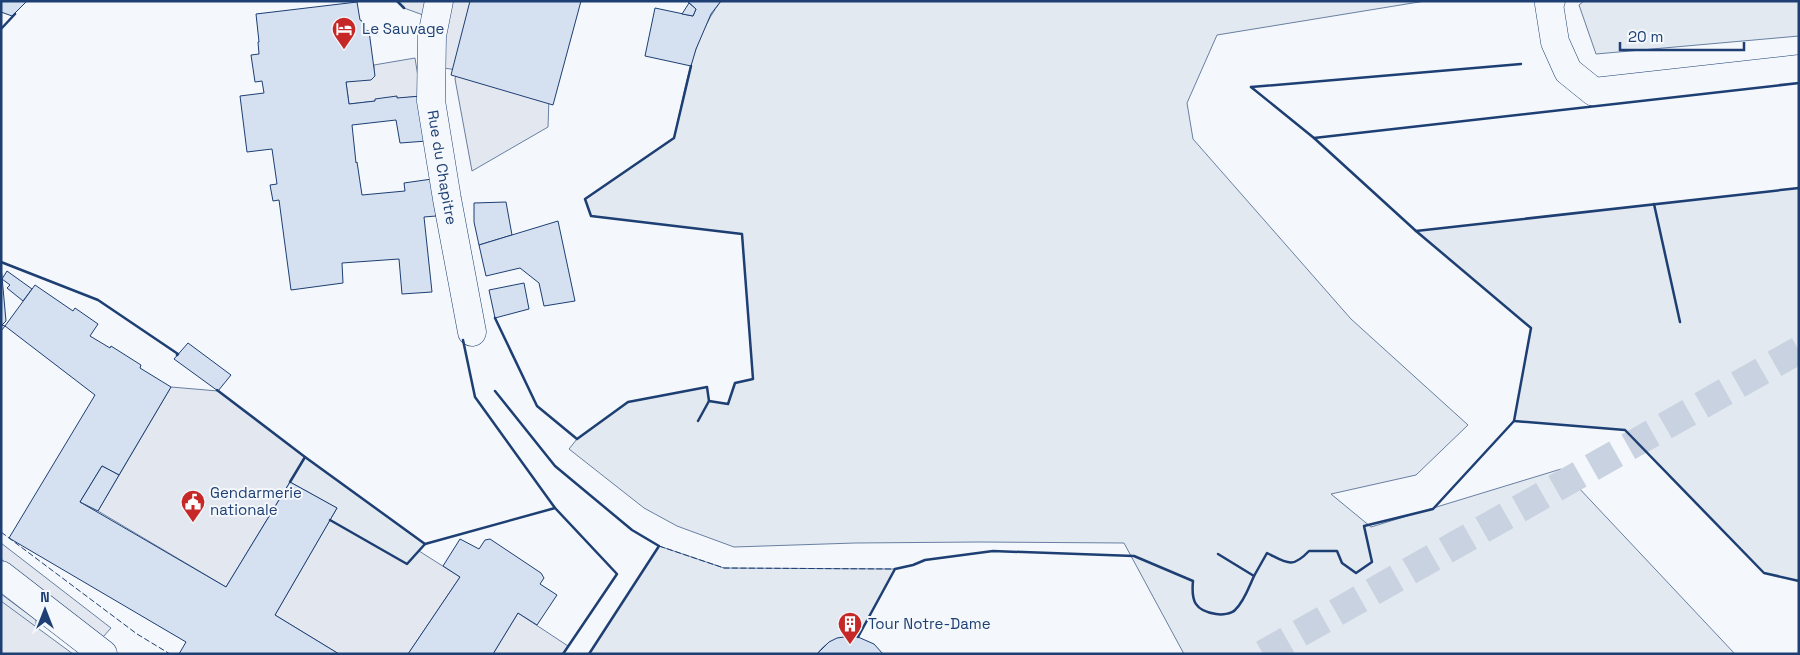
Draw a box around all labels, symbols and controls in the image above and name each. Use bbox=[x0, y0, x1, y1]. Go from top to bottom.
hotel icon: Le Sauvage bbox=[331, 16, 357, 50]
place label: Le Sauvage bbox=[362, 19, 445, 38]
scale bar bbox=[1620, 20, 1744, 52]
text: 20 m bbox=[1628, 27, 1663, 46]
street label: Rue du Chapitre bbox=[424, 108, 462, 226]
place label: Gendarmerie nationale bbox=[210, 483, 302, 519]
public building icon: Gendarmerie nationale bbox=[180, 489, 206, 523]
north arrow bbox=[20, 585, 70, 635]
text: N bbox=[40, 588, 50, 606]
building icon: Tour Notre-Dame bbox=[837, 611, 863, 645]
place label: Tour Notre-Dame bbox=[868, 614, 991, 633]

